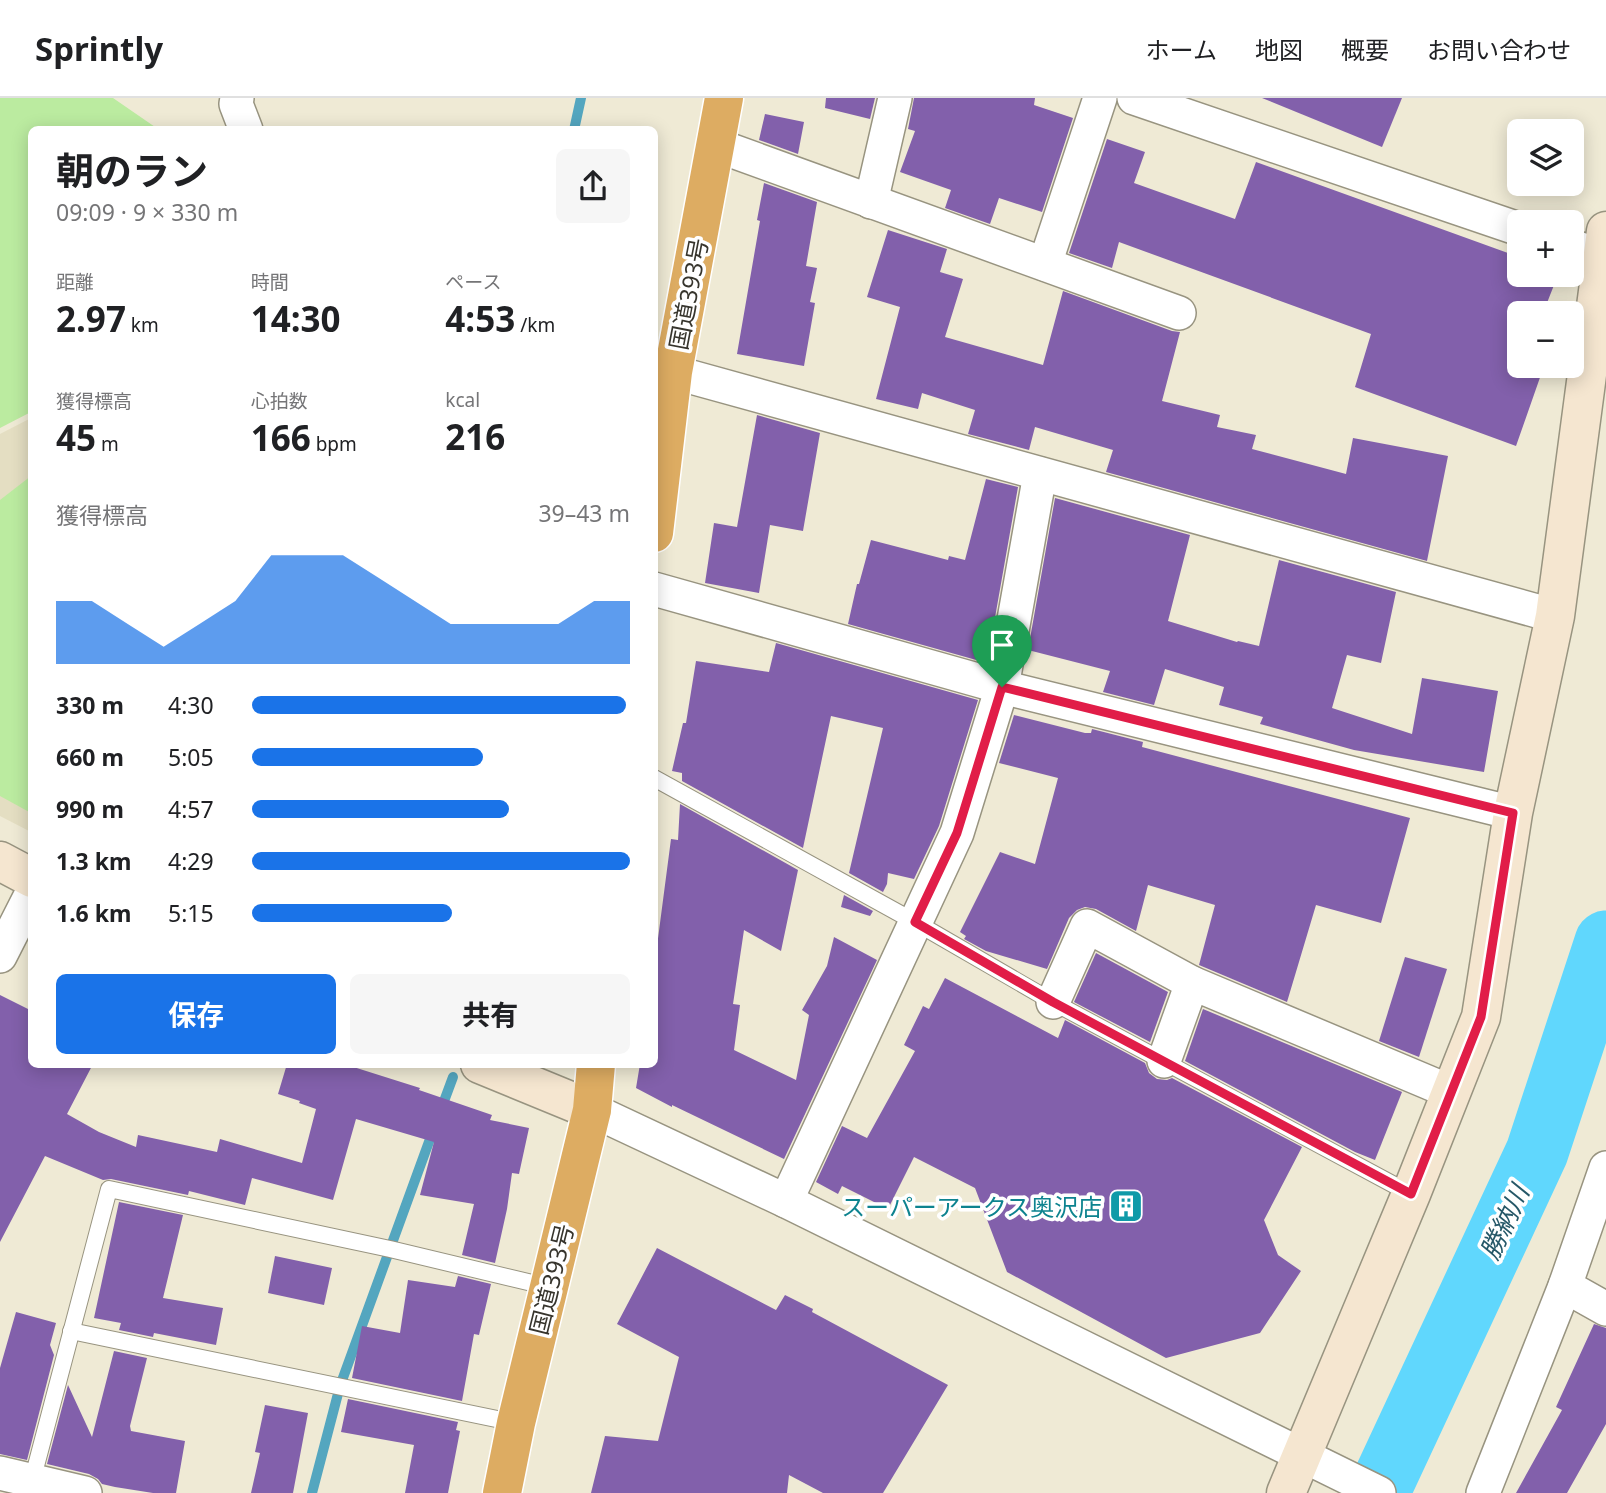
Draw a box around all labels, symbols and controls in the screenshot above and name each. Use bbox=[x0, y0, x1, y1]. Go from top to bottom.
text: Sprintly bbox=[35, 26, 163, 71]
text: ホーム bbox=[1146, 33, 1217, 66]
text: 地図 bbox=[1255, 33, 1303, 66]
text: 概要 bbox=[1341, 33, 1389, 66]
text: お問い合わせ bbox=[1427, 33, 1571, 66]
map controls bbox=[1507, 119, 1584, 378]
button: layers bbox=[1507, 119, 1584, 196]
text: 朝のラン bbox=[56, 144, 208, 196]
button: share bbox=[556, 149, 630, 223]
text: 09:09 · 9 × 330 m bbox=[56, 196, 238, 228]
button: + bbox=[1507, 210, 1584, 287]
street label: 国道393号 bbox=[661, 235, 715, 353]
text: 距離 bbox=[56, 269, 94, 295]
text: 時間 bbox=[251, 269, 289, 295]
text: ペース bbox=[445, 269, 501, 295]
text: 2.97 bbox=[56, 295, 126, 342]
text: 14:30 bbox=[251, 295, 341, 342]
text: 4:53 bbox=[445, 295, 515, 342]
button: − bbox=[1507, 301, 1584, 378]
text: km bbox=[126, 312, 159, 338]
text: /km bbox=[515, 312, 555, 338]
text: kcal bbox=[445, 387, 480, 413]
text: 獲得標高 bbox=[56, 388, 132, 414]
text: 心拍数 bbox=[251, 388, 308, 414]
text: 216 bbox=[445, 413, 505, 460]
text: 45 bbox=[56, 414, 96, 461]
text: 166 bbox=[251, 414, 311, 461]
text: m bbox=[96, 431, 119, 457]
text: bpm bbox=[311, 431, 357, 457]
text: 39–43 m bbox=[538, 497, 630, 529]
text: 獲得標高 bbox=[56, 499, 148, 531]
pin bbox=[972, 615, 1032, 687]
icon: arrive bbox=[983, 626, 1021, 664]
text: 330 m bbox=[56, 689, 124, 721]
text: 4:30 bbox=[168, 689, 214, 721]
text: 660 m bbox=[56, 741, 124, 773]
text: 5:05 bbox=[168, 741, 214, 773]
text: 990 m bbox=[56, 793, 124, 825]
text: 4:57 bbox=[168, 793, 214, 825]
text: 1.3 km bbox=[56, 845, 131, 877]
text: 4:29 bbox=[168, 845, 214, 877]
text: 1.6 km bbox=[56, 897, 131, 929]
text: 5:15 bbox=[168, 897, 214, 929]
button: 保存 bbox=[56, 974, 336, 1054]
button: 共有 bbox=[350, 974, 630, 1054]
water label: 勝納川 bbox=[1471, 1176, 1538, 1265]
building icon: スーパーアークス奥沢店 bbox=[1107, 1187, 1145, 1225]
place label: スーパーアークス奥沢店 bbox=[841, 1190, 1102, 1223]
street label: 国道393号 bbox=[521, 1220, 581, 1338]

